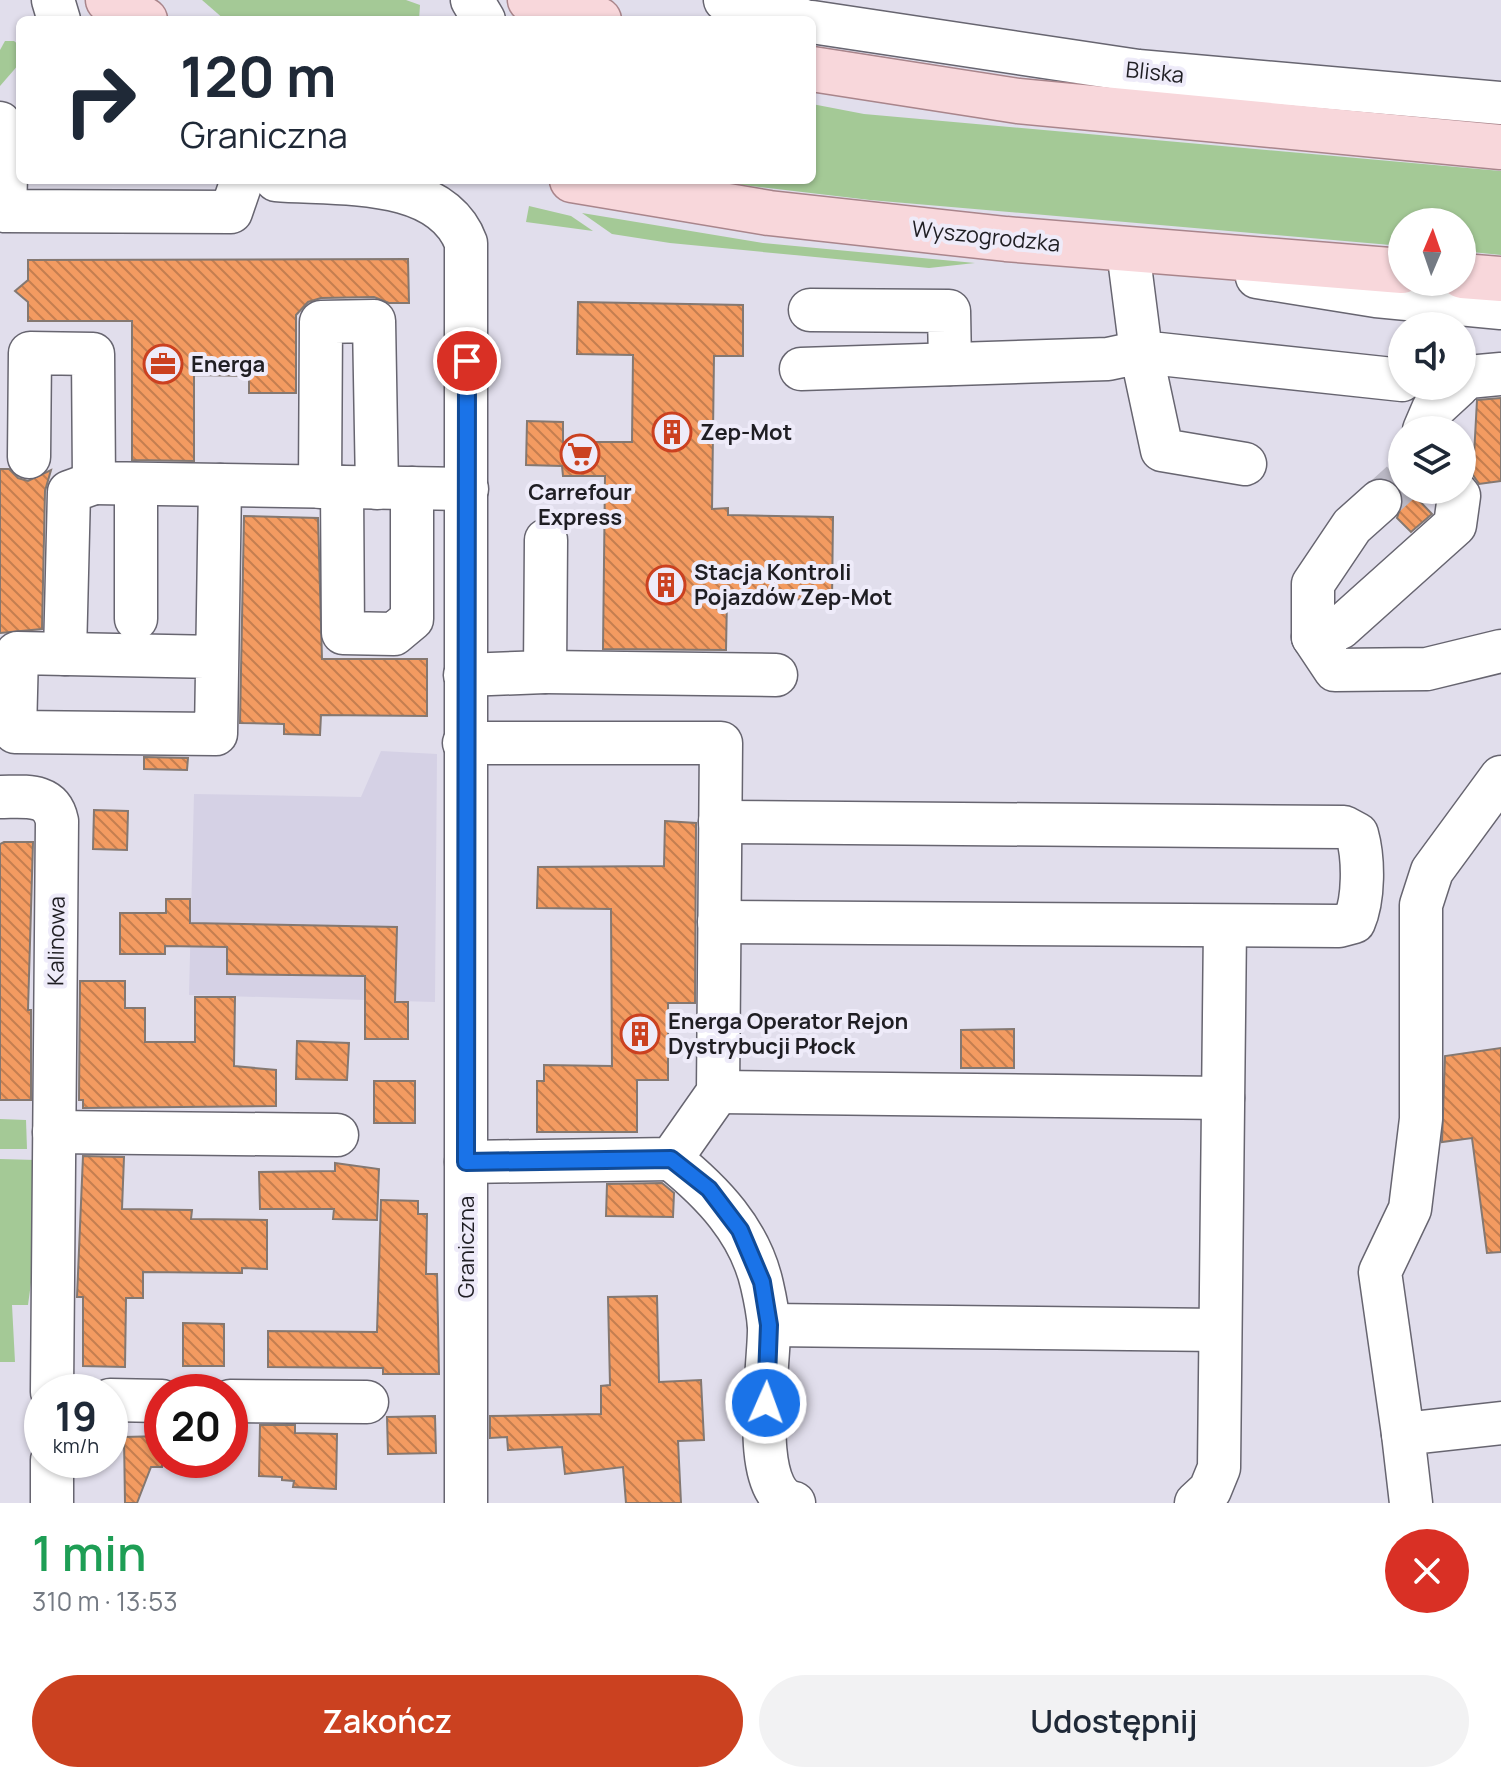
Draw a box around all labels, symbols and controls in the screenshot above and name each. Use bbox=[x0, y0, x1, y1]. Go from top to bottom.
text: 120 m bbox=[180, 37, 336, 114]
icon: right bbox=[48, 48, 152, 152]
street label: Bliska bbox=[1124, 54, 1186, 90]
text: Graniczna bbox=[180, 110, 348, 159]
north arrow bbox=[1388, 208, 1476, 296]
map controls bbox=[1388, 208, 1476, 504]
street label: Wyszogrodzka bbox=[910, 213, 1062, 259]
button: sound bbox=[1388, 312, 1476, 400]
pin bbox=[433, 327, 501, 395]
icon: arrive bbox=[445, 339, 489, 383]
office icon: Energa bbox=[142, 343, 184, 385]
place label: Energa bbox=[191, 349, 265, 379]
building icon: Zep-Mot bbox=[651, 411, 693, 453]
button: layers bbox=[1388, 416, 1476, 504]
place label: Zep-Mot bbox=[700, 417, 792, 447]
supermarket icon: Carrefour Express bbox=[559, 433, 601, 475]
place label: Carrefour Express bbox=[528, 477, 632, 532]
place label: Stacja Kontroli Pojazdów Zep-Mot bbox=[694, 557, 892, 612]
building icon: Stacja Kontroli Pojazdów Zep-Mot bbox=[645, 564, 687, 606]
street label: Kalinowa bbox=[40, 896, 72, 986]
place label: Energa Operator Rejon Dystrybucji Płock bbox=[668, 1006, 908, 1061]
building icon: Energa Operator Rejon Dystrybucji Płock bbox=[619, 1013, 661, 1055]
street label: Graniczna bbox=[451, 1196, 481, 1298]
position arrow bbox=[724, 1361, 808, 1445]
speed limit sign: 20 bbox=[144, 1374, 248, 1478]
text: 19 bbox=[55, 1388, 97, 1443]
text: km/h bbox=[53, 1432, 99, 1459]
text: 1 min bbox=[32, 1520, 146, 1585]
button: close bbox=[1385, 1529, 1469, 1613]
text: 310 m · 13:53 bbox=[32, 1583, 178, 1619]
button: Zakończ bbox=[32, 1675, 743, 1767]
button: Udostępnij bbox=[759, 1675, 1469, 1767]

